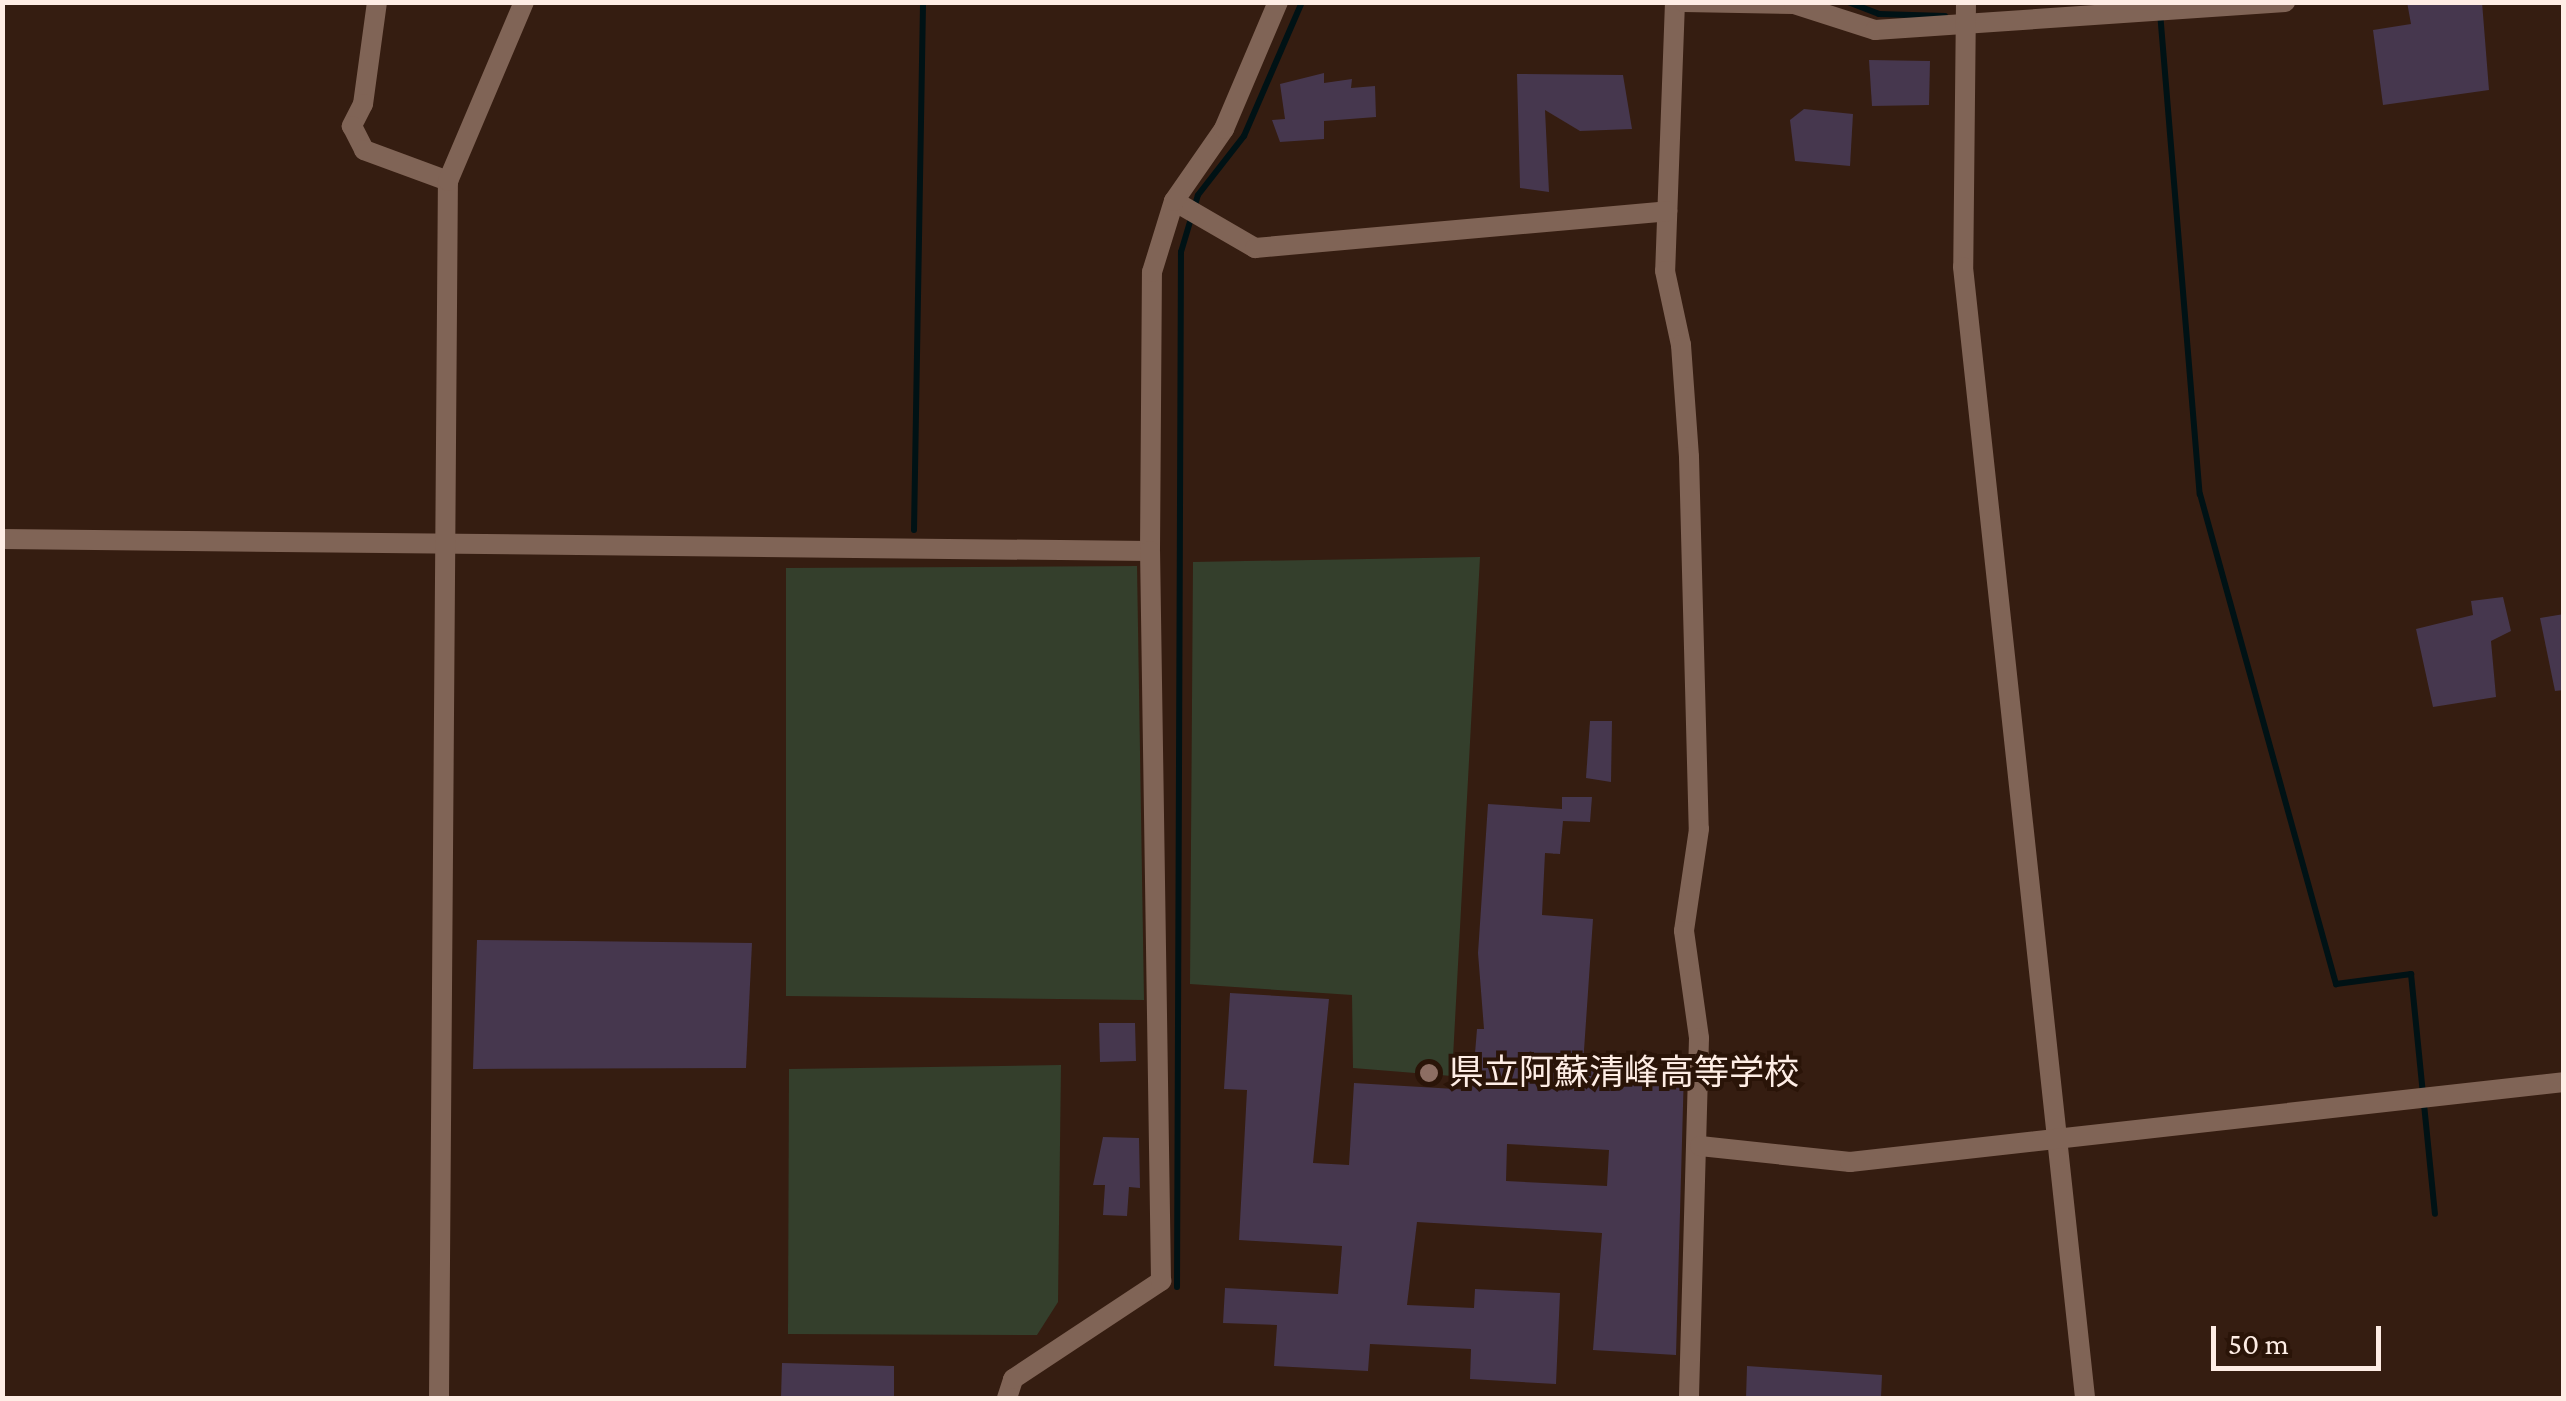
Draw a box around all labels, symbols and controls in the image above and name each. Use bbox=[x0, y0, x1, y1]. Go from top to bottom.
place label: 県立阿蘇清峰高等学校 bbox=[1449, 1052, 1799, 1094]
marker: 県立阿蘇清峰高等学校 bbox=[1418, 1062, 1440, 1084]
scale bar bbox=[2216, 1306, 2386, 1368]
text: 50 m bbox=[2228, 1327, 2289, 1360]

